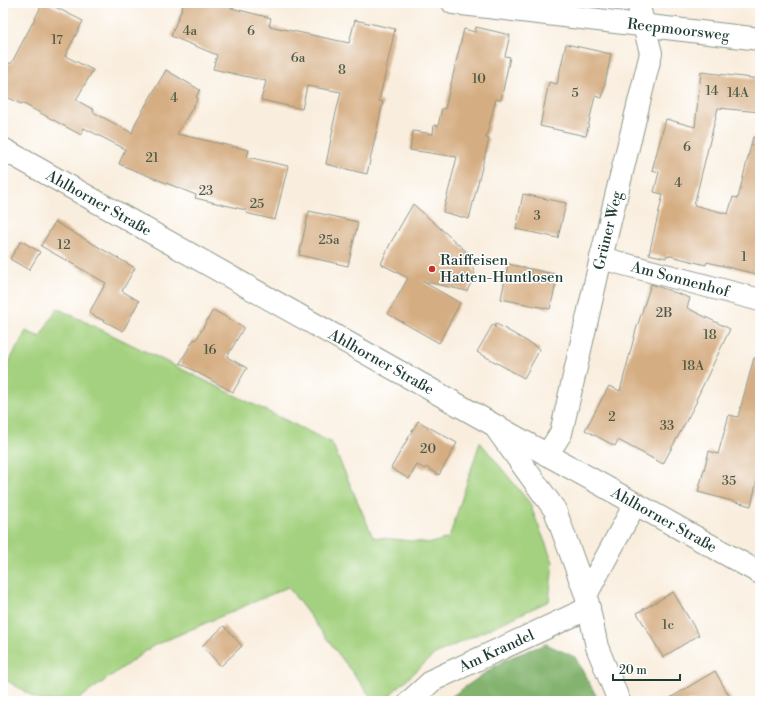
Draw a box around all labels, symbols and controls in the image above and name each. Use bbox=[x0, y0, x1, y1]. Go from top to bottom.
street label: Reepmoorsweg bbox=[626, 14, 731, 45]
house number: 4a bbox=[183, 23, 198, 39]
house number: 6 bbox=[247, 23, 255, 39]
house number: 17 bbox=[51, 32, 63, 48]
house number: 6a bbox=[291, 50, 306, 66]
house number: 8 bbox=[338, 62, 346, 78]
house number: 10 bbox=[472, 71, 486, 87]
house number: 14 bbox=[706, 83, 719, 99]
house number: 5 bbox=[571, 85, 579, 101]
house number: 14A bbox=[727, 85, 750, 101]
house number: 4 bbox=[170, 90, 178, 106]
house number: 6 bbox=[683, 139, 691, 155]
house number: 21 bbox=[145, 150, 159, 166]
street label: Ahlhorner Straße bbox=[42, 166, 155, 241]
house number: 4 bbox=[674, 175, 682, 191]
house number: 23 bbox=[199, 183, 213, 199]
street label: Grüner Weg bbox=[590, 189, 627, 272]
house number: 25 bbox=[250, 196, 264, 212]
house number: 3 bbox=[533, 208, 541, 224]
house number: 25a bbox=[318, 232, 340, 248]
house number: 12 bbox=[57, 237, 71, 253]
house number: 1 bbox=[741, 249, 747, 265]
place label: Raiffeisen Hatten-Huntlosen bbox=[440, 251, 564, 287]
street label: Am Sonnenhof bbox=[628, 257, 732, 302]
marker: Raiffeisen Hatten-Huntlosen bbox=[427, 264, 437, 274]
house number: 2B bbox=[656, 305, 672, 321]
street label: Ahlhorner Straße bbox=[324, 324, 437, 399]
house number: 18 bbox=[703, 327, 717, 343]
house number: 16 bbox=[203, 342, 217, 358]
house number: 18A bbox=[682, 358, 705, 374]
house number: 2 bbox=[608, 409, 616, 425]
house number: 33 bbox=[660, 418, 674, 434]
house number: 20 bbox=[420, 441, 436, 457]
house number: 35 bbox=[722, 473, 736, 489]
street label: Ahlhorner Straße bbox=[607, 483, 720, 557]
house number: 1c bbox=[662, 617, 675, 633]
street label: Am Krandel bbox=[455, 625, 538, 677]
scale bar bbox=[613, 656, 680, 682]
text: 20 m bbox=[619, 663, 647, 678]

